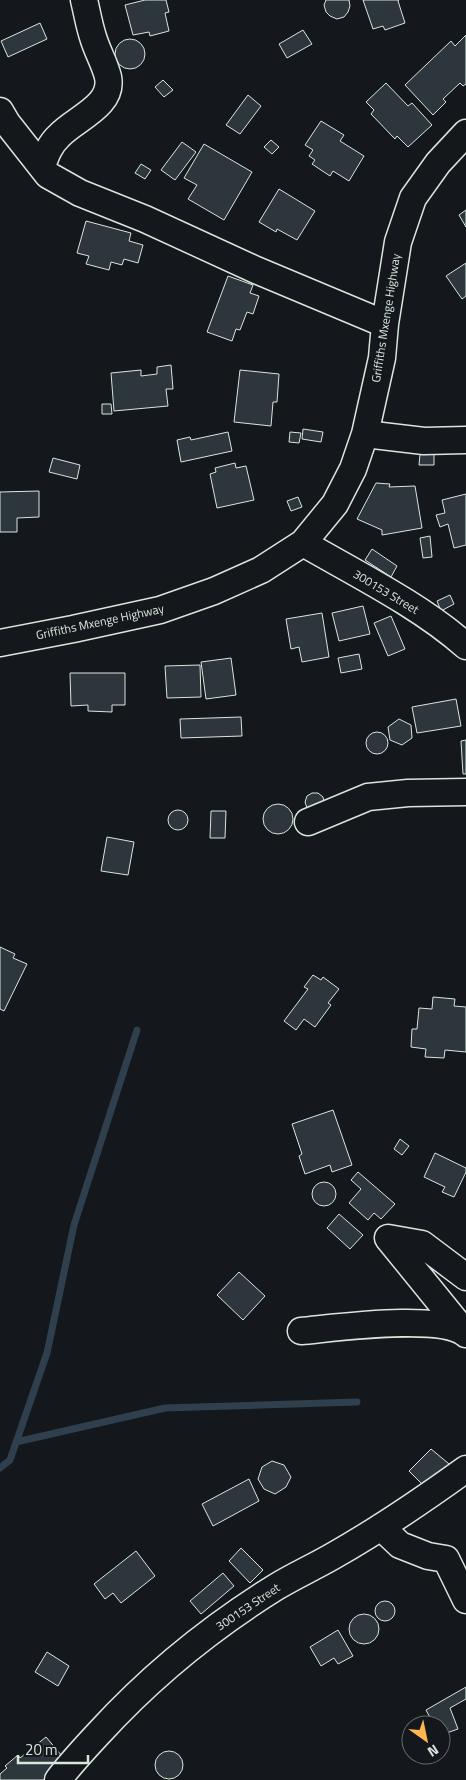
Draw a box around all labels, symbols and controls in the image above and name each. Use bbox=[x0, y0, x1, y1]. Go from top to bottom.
street label: Griffiths Mxenge Highway bbox=[366, 252, 405, 384]
street label: 300153 Street bbox=[350, 564, 423, 619]
street label: Griffiths Mxenge Highway bbox=[34, 599, 166, 644]
street label: 300153 Street bbox=[212, 1578, 284, 1635]
north arrow bbox=[401, 1715, 451, 1765]
scale bar bbox=[18, 1732, 88, 1764]
text: 20 m bbox=[25, 1738, 58, 1761]
text: N bbox=[424, 1740, 443, 1763]

